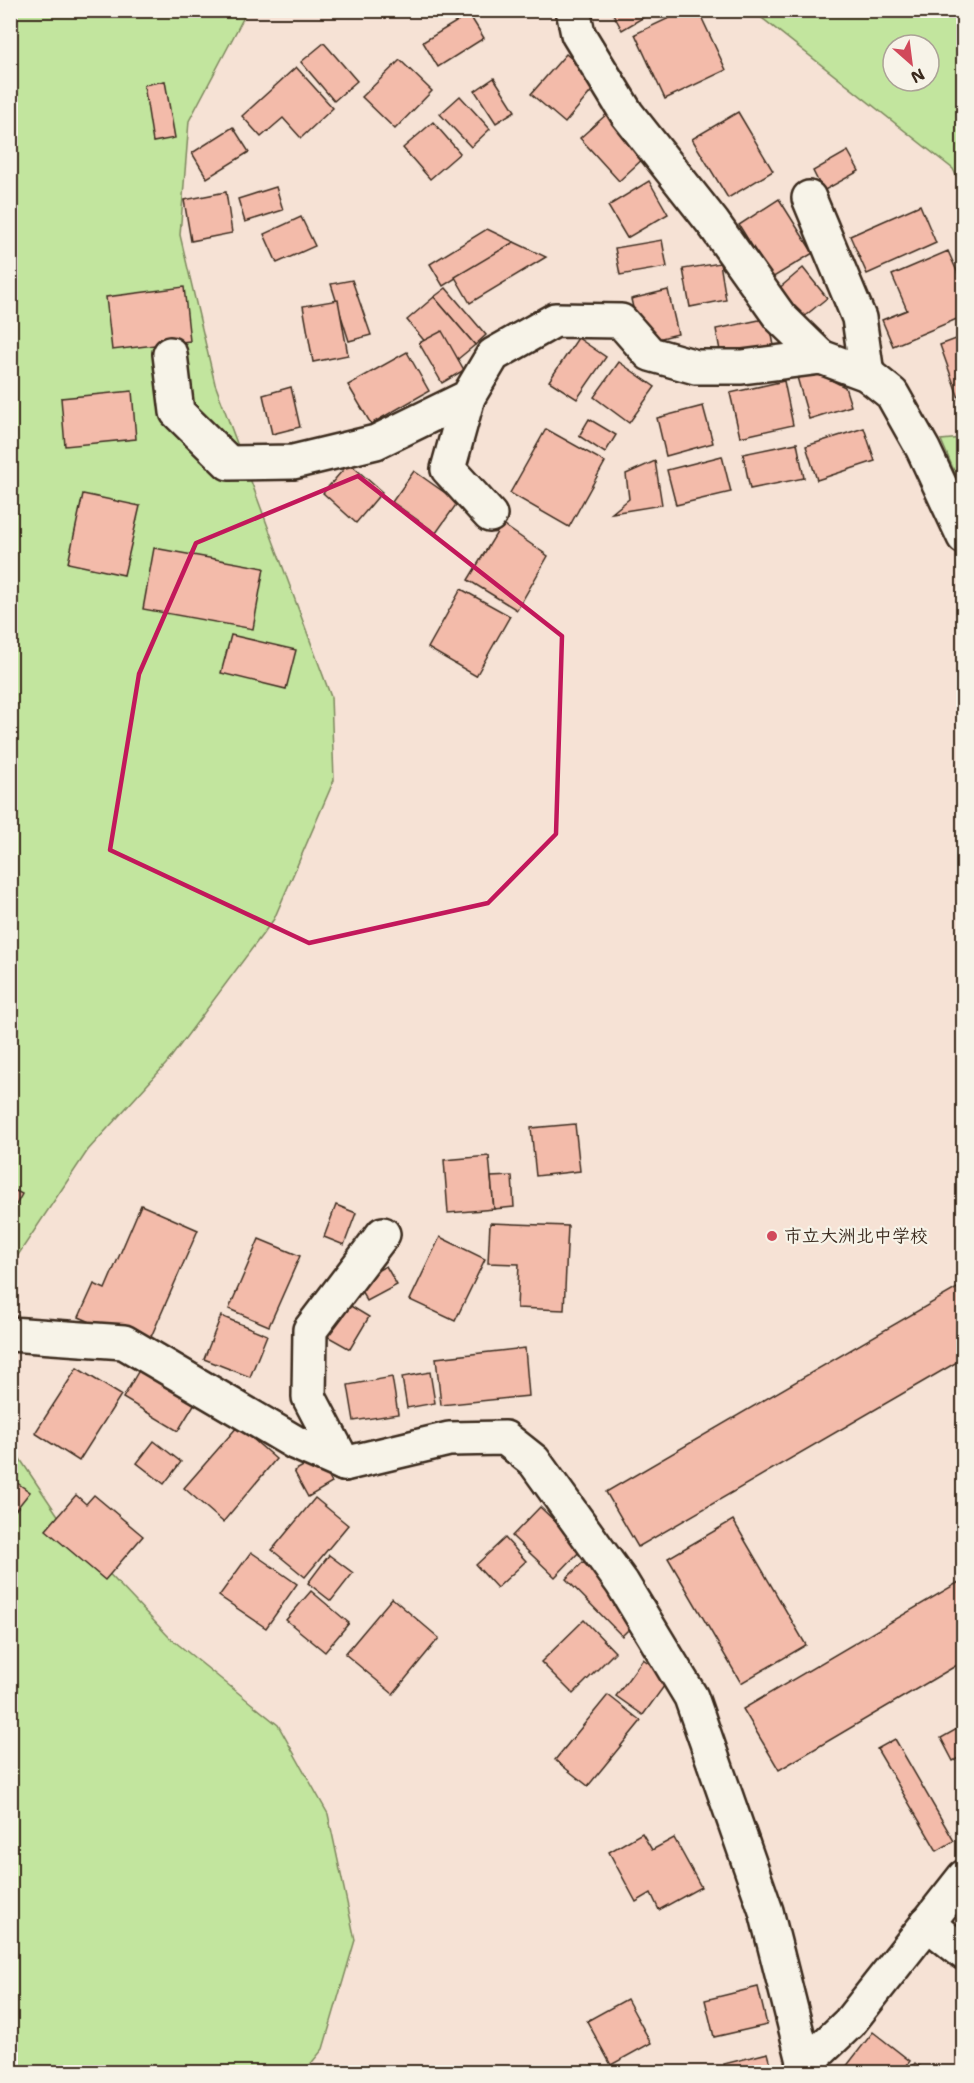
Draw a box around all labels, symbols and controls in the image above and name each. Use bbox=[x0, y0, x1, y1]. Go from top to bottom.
north arrow bbox=[881, 33, 941, 93]
text: N bbox=[907, 64, 928, 88]
place label: 市立大洲北中学校 bbox=[784, 1224, 928, 1248]
marker: 市立大洲北中学校 bbox=[765, 1229, 779, 1243]

